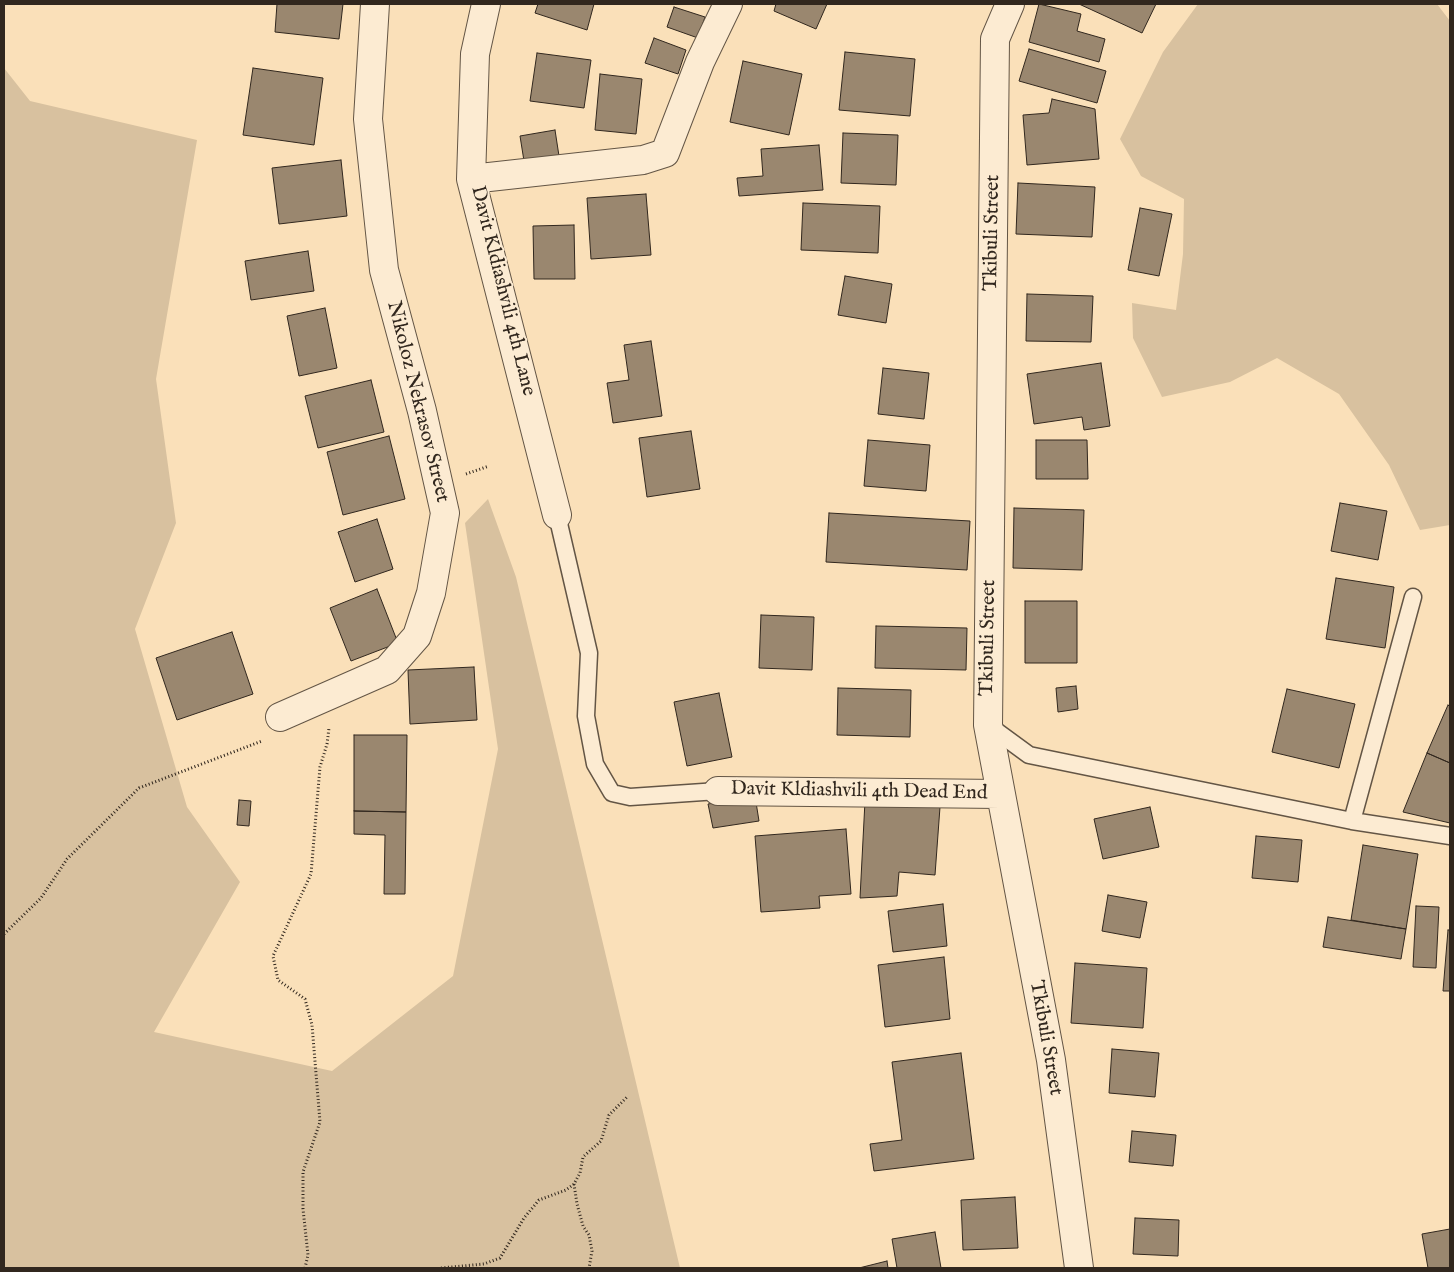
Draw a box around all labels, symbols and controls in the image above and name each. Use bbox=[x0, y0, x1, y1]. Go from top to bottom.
street label: Tkibuli Street bbox=[980, 175, 1006, 291]
street label: Davit Kldiashvili 4th Lane bbox=[464, 184, 540, 398]
street label: Nikoloz Nekrasov Street bbox=[380, 299, 454, 505]
street label: Tkibuli Street bbox=[976, 580, 1002, 696]
street label: Davit Kldiashvili 4th Dead End bbox=[730, 778, 988, 806]
street label: Tkibuli Street bbox=[1023, 979, 1067, 1097]

